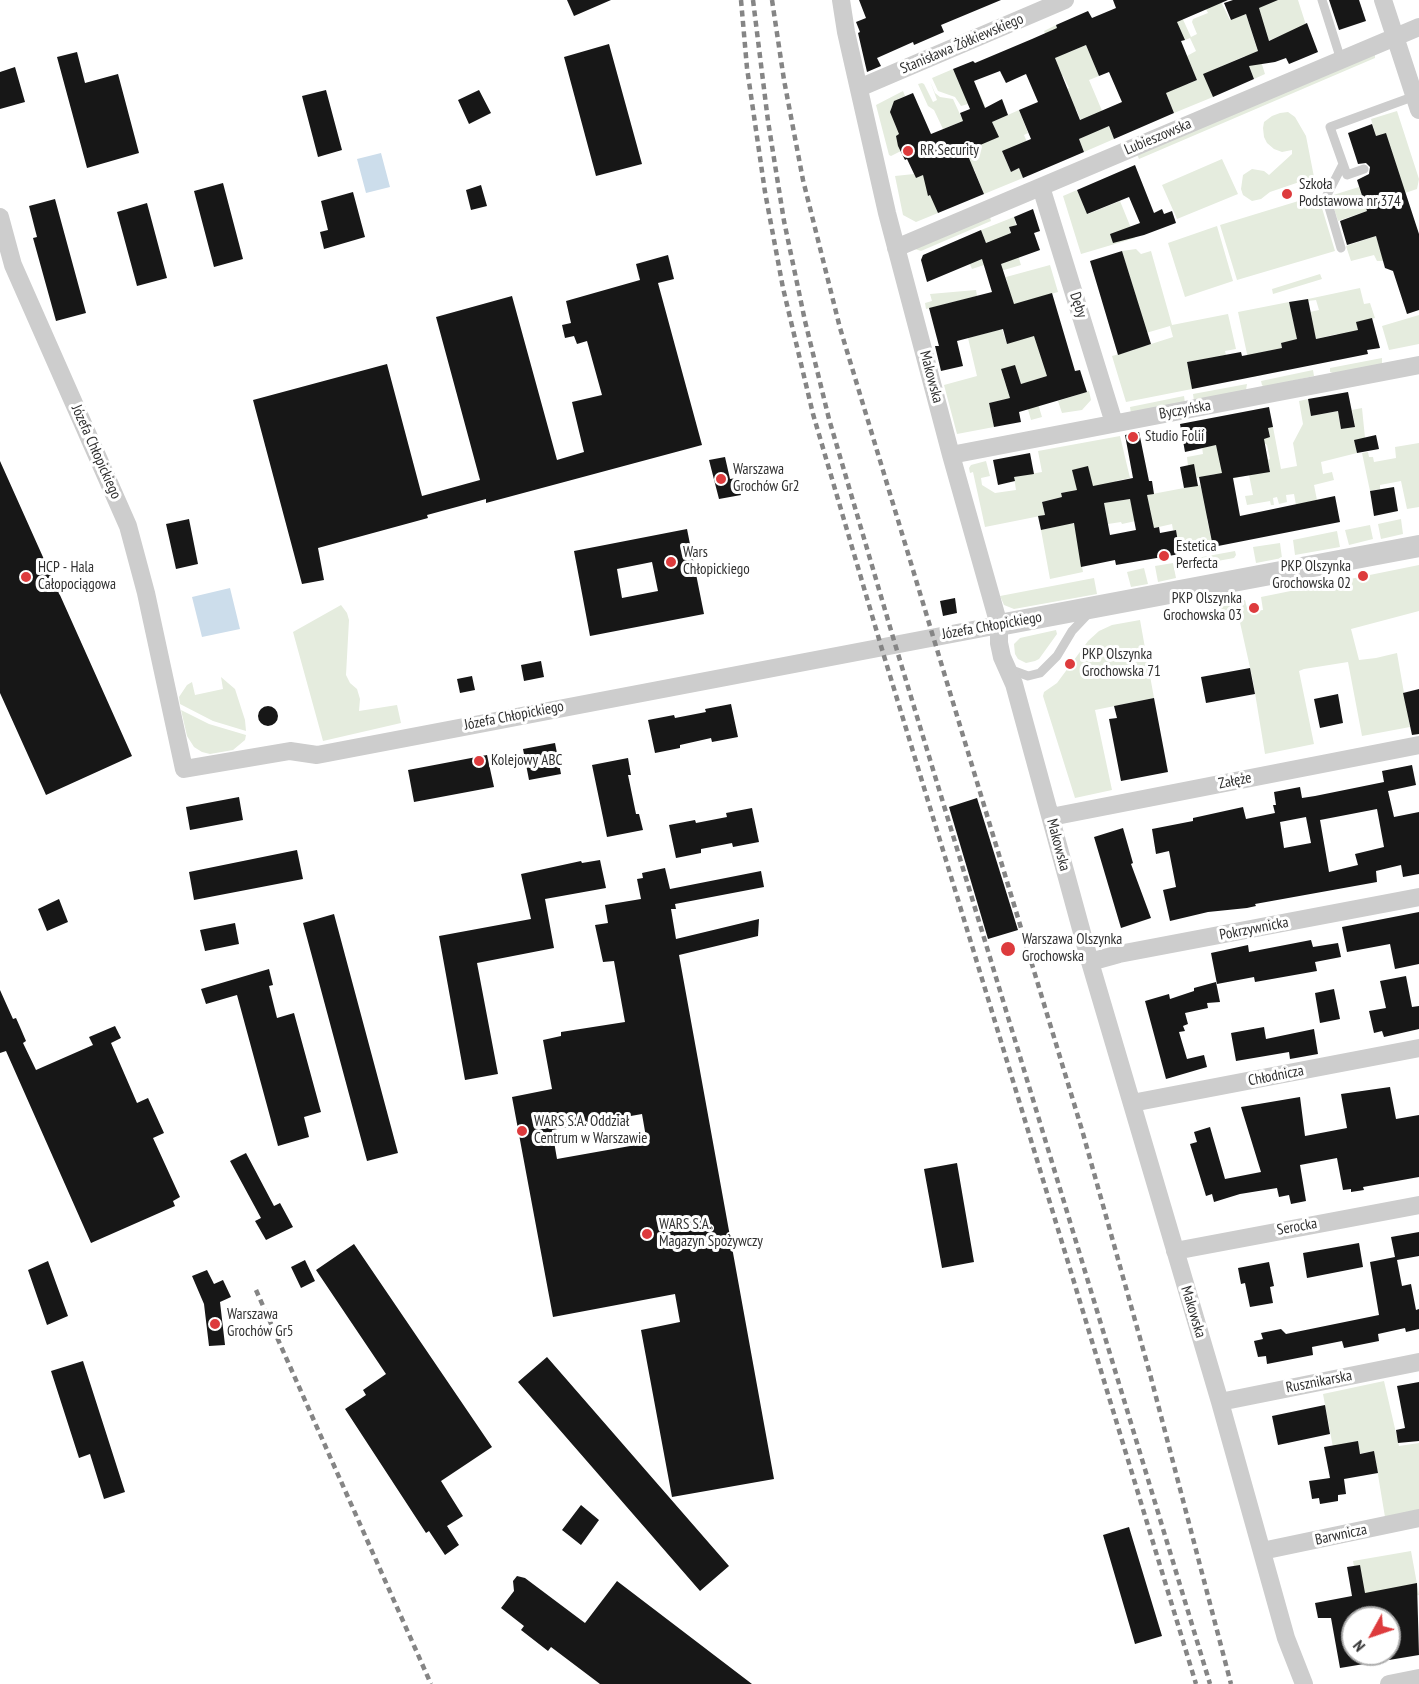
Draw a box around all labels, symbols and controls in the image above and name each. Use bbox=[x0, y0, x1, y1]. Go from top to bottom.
street label: Stanisława Żółkiewskiego bbox=[898, 10, 1026, 78]
street label: Lubieszowska bbox=[1122, 115, 1194, 159]
place label: RR Security bbox=[920, 142, 979, 160]
marker: RR Security bbox=[901, 144, 915, 158]
place label: Szkoła Podstawowa nr 374 bbox=[1299, 176, 1401, 211]
marker: Szkoła Podstawowa nr 374 bbox=[1280, 187, 1294, 201]
street label: Dęby bbox=[1065, 290, 1091, 320]
street label: Makowska bbox=[915, 349, 947, 405]
street label: Byczyńska bbox=[1158, 397, 1212, 423]
street label: Józefa Chłopickiego bbox=[67, 402, 125, 502]
place label: Studio Folii bbox=[1145, 428, 1204, 446]
marker: Studio Folii bbox=[1126, 430, 1140, 444]
place label: Warszawa Grochów Gr2 bbox=[733, 461, 800, 496]
marker: Warszawa Grochów Gr2 bbox=[714, 472, 728, 486]
place label: Estetica Perfecta bbox=[1176, 538, 1218, 573]
place label: Wars Chłopickiego bbox=[683, 544, 750, 579]
marker: Estetica Perfecta bbox=[1157, 549, 1171, 563]
marker: Wars Chłopickiego bbox=[664, 555, 678, 569]
place label: PKP Olszynka Grochowska 02 bbox=[1272, 558, 1351, 593]
place label: HCP - Hala Całopociągowa bbox=[38, 559, 116, 594]
marker: PKP Olszynka Grochowska 02 bbox=[1356, 569, 1370, 583]
marker: HCP - Hala Całopociągowa bbox=[19, 570, 33, 584]
place label: PKP Olszynka Grochowska 03 bbox=[1163, 590, 1242, 625]
marker: PKP Olszynka Grochowska 03 bbox=[1247, 601, 1261, 615]
street label: Józefa Chłopickiego bbox=[941, 608, 1043, 644]
place label: PKP Olszynka Grochowska 71 bbox=[1082, 646, 1161, 681]
marker: PKP Olszynka Grochowska 71 bbox=[1063, 657, 1077, 671]
street label: Józefa Chłopickiego bbox=[463, 698, 565, 734]
place label: Kolejowy ABC bbox=[491, 752, 562, 770]
marker: Kolejowy ABC bbox=[472, 754, 486, 768]
street label: Załęże bbox=[1217, 769, 1253, 793]
street label: Makowska bbox=[1042, 817, 1074, 873]
street label: Pokrzywnicka bbox=[1218, 914, 1290, 944]
place label: Warszawa Olszynka Grochowska bbox=[1022, 931, 1122, 966]
marker: Warszawa Olszynka Grochowska bbox=[999, 940, 1017, 958]
street label: Chłodnicza bbox=[1247, 1062, 1305, 1090]
place label: WARS S.A. Oddział Centrum w Warszawie bbox=[534, 1113, 647, 1148]
marker: WARS S.A. Oddział Centrum w Warszawie bbox=[515, 1124, 529, 1138]
street label: Serocka bbox=[1276, 1215, 1318, 1239]
place label: WARS S.A. Magazyn Spożywczy bbox=[659, 1216, 763, 1251]
marker: WARS S.A. Magazyn Spożywczy bbox=[640, 1227, 654, 1241]
street label: Makowska bbox=[1177, 1284, 1209, 1340]
place label: Warszawa Grochów Gr5 bbox=[227, 1306, 294, 1341]
marker: Warszawa Grochów Gr5 bbox=[208, 1317, 222, 1331]
street label: Rusznikarska bbox=[1284, 1367, 1354, 1397]
street label: Barwnicza bbox=[1313, 1521, 1369, 1549]
north arrow bbox=[1341, 1606, 1401, 1666]
text: N bbox=[1348, 1637, 1369, 1656]

